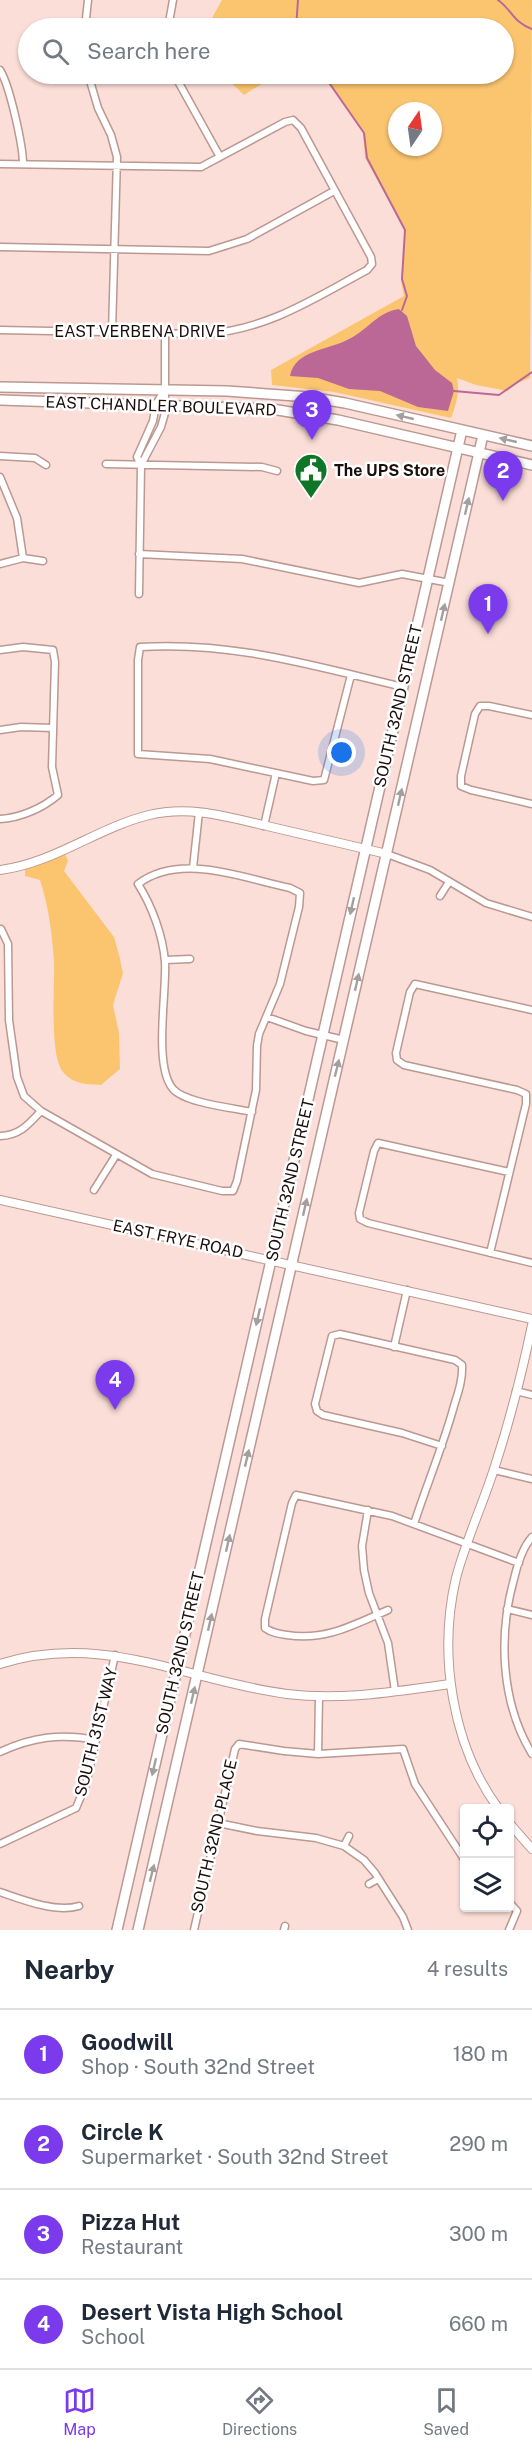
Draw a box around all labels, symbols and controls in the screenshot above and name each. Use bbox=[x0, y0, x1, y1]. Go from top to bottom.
search box bbox=[18, 18, 514, 84]
icon: search bbox=[39, 35, 72, 68]
text: Search here bbox=[87, 38, 211, 64]
north arrow bbox=[388, 102, 442, 156]
street label: EAST VERBENA DRIVE bbox=[54, 322, 226, 341]
pin: 3 bbox=[292, 390, 332, 440]
street label: EAST CHANDLER BOULEVARD bbox=[45, 392, 277, 420]
one-way arrow bbox=[396, 411, 414, 421]
one-way arrow bbox=[498, 435, 517, 445]
public building icon: The UPS Store bbox=[293, 452, 329, 499]
pin: 2 bbox=[484, 452, 522, 501]
place label: The UPS Store bbox=[334, 461, 445, 480]
one-way arrow bbox=[463, 496, 472, 515]
pin: 1 bbox=[468, 584, 508, 634]
one-way arrow bbox=[438, 603, 448, 622]
street label: SOUTH 32ND STREET bbox=[370, 622, 426, 789]
your location bbox=[327, 738, 356, 767]
one-way arrow bbox=[396, 787, 405, 806]
one-way arrow bbox=[347, 897, 357, 915]
one-way arrow bbox=[353, 973, 362, 992]
one-way arrow bbox=[333, 1059, 343, 1077]
street label: SOUTH 32ND STREET bbox=[262, 1096, 318, 1263]
one-way arrow bbox=[301, 1197, 310, 1216]
street label: EAST FRYE ROAD bbox=[111, 1216, 245, 1262]
one-way arrow bbox=[253, 1307, 263, 1326]
pin: 4 bbox=[96, 1360, 134, 1410]
one-way arrow bbox=[243, 1449, 253, 1468]
one-way arrow bbox=[224, 1533, 233, 1552]
street label: SOUTH 32ND STREET bbox=[152, 1569, 208, 1736]
one-way arrow bbox=[206, 1612, 215, 1631]
street label: SOUTH 31ST WAY bbox=[71, 1665, 121, 1798]
one-way arrow bbox=[189, 1686, 199, 1704]
street label: SOUTH 32ND PLACE bbox=[187, 1757, 241, 1915]
one-way arrow bbox=[149, 1758, 159, 1777]
map controls bbox=[460, 1804, 514, 1912]
button: locate bbox=[460, 1804, 514, 1858]
button: layers bbox=[460, 1858, 514, 1912]
one-way arrow bbox=[147, 1864, 157, 1882]
text: Nearby bbox=[24, 1954, 114, 1985]
text: 4 results bbox=[427, 1957, 508, 1981]
text: Goodwill bbox=[81, 2029, 174, 2055]
text: 1 bbox=[39, 2042, 48, 2066]
text: 180 m bbox=[453, 2042, 508, 2066]
text: Shop · South 32nd Street bbox=[81, 2055, 315, 2079]
text: Circle K bbox=[81, 2119, 164, 2145]
text: 2 bbox=[37, 2132, 50, 2156]
text: 290 m bbox=[449, 2132, 508, 2156]
text: Supermarket · South 32nd Street bbox=[81, 2145, 389, 2169]
text: Pizza Hut bbox=[81, 2209, 180, 2235]
text: 3 bbox=[37, 2222, 50, 2246]
text: 300 m bbox=[449, 2222, 508, 2246]
text: Restaurant bbox=[81, 2235, 183, 2259]
text: Desert Vista High School bbox=[81, 2299, 343, 2325]
text: 4 bbox=[37, 2312, 50, 2336]
text: 660 m bbox=[449, 2312, 508, 2336]
text: School bbox=[81, 2325, 145, 2349]
tab: Map bbox=[63, 2384, 96, 2439]
tab: Directions bbox=[222, 2384, 297, 2439]
tab: Saved bbox=[423, 2384, 469, 2439]

